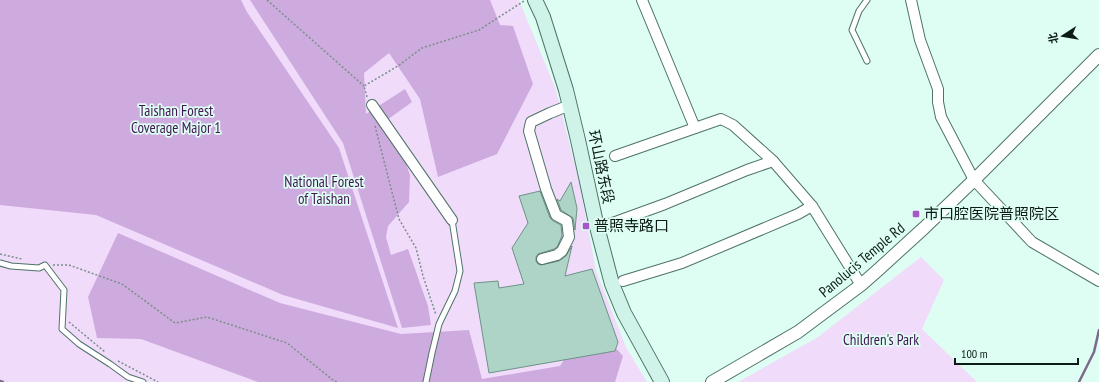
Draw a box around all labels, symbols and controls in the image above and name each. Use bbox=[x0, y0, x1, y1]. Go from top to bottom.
north arrow bbox=[1043, 16, 1083, 56]
text: 北 bbox=[1045, 31, 1061, 45]
park label: Taishan Forest Coverage Major 1 bbox=[131, 101, 221, 137]
street label: 环山路东段 bbox=[584, 128, 619, 206]
park label: National Forest of Taishan bbox=[284, 172, 364, 208]
place label: 市口腔医院普照院区 bbox=[924, 204, 1059, 223]
marker: 市口腔医院普照院区 bbox=[911, 209, 921, 219]
place label: 普照寺路口 bbox=[594, 216, 669, 235]
street label: Panolucis Temple Rd bbox=[815, 218, 908, 301]
marker: 普照寺路口 bbox=[581, 221, 591, 231]
park label: Children's Park bbox=[843, 330, 919, 349]
scale bar bbox=[955, 340, 1078, 366]
text: 100 m bbox=[961, 346, 988, 361]

